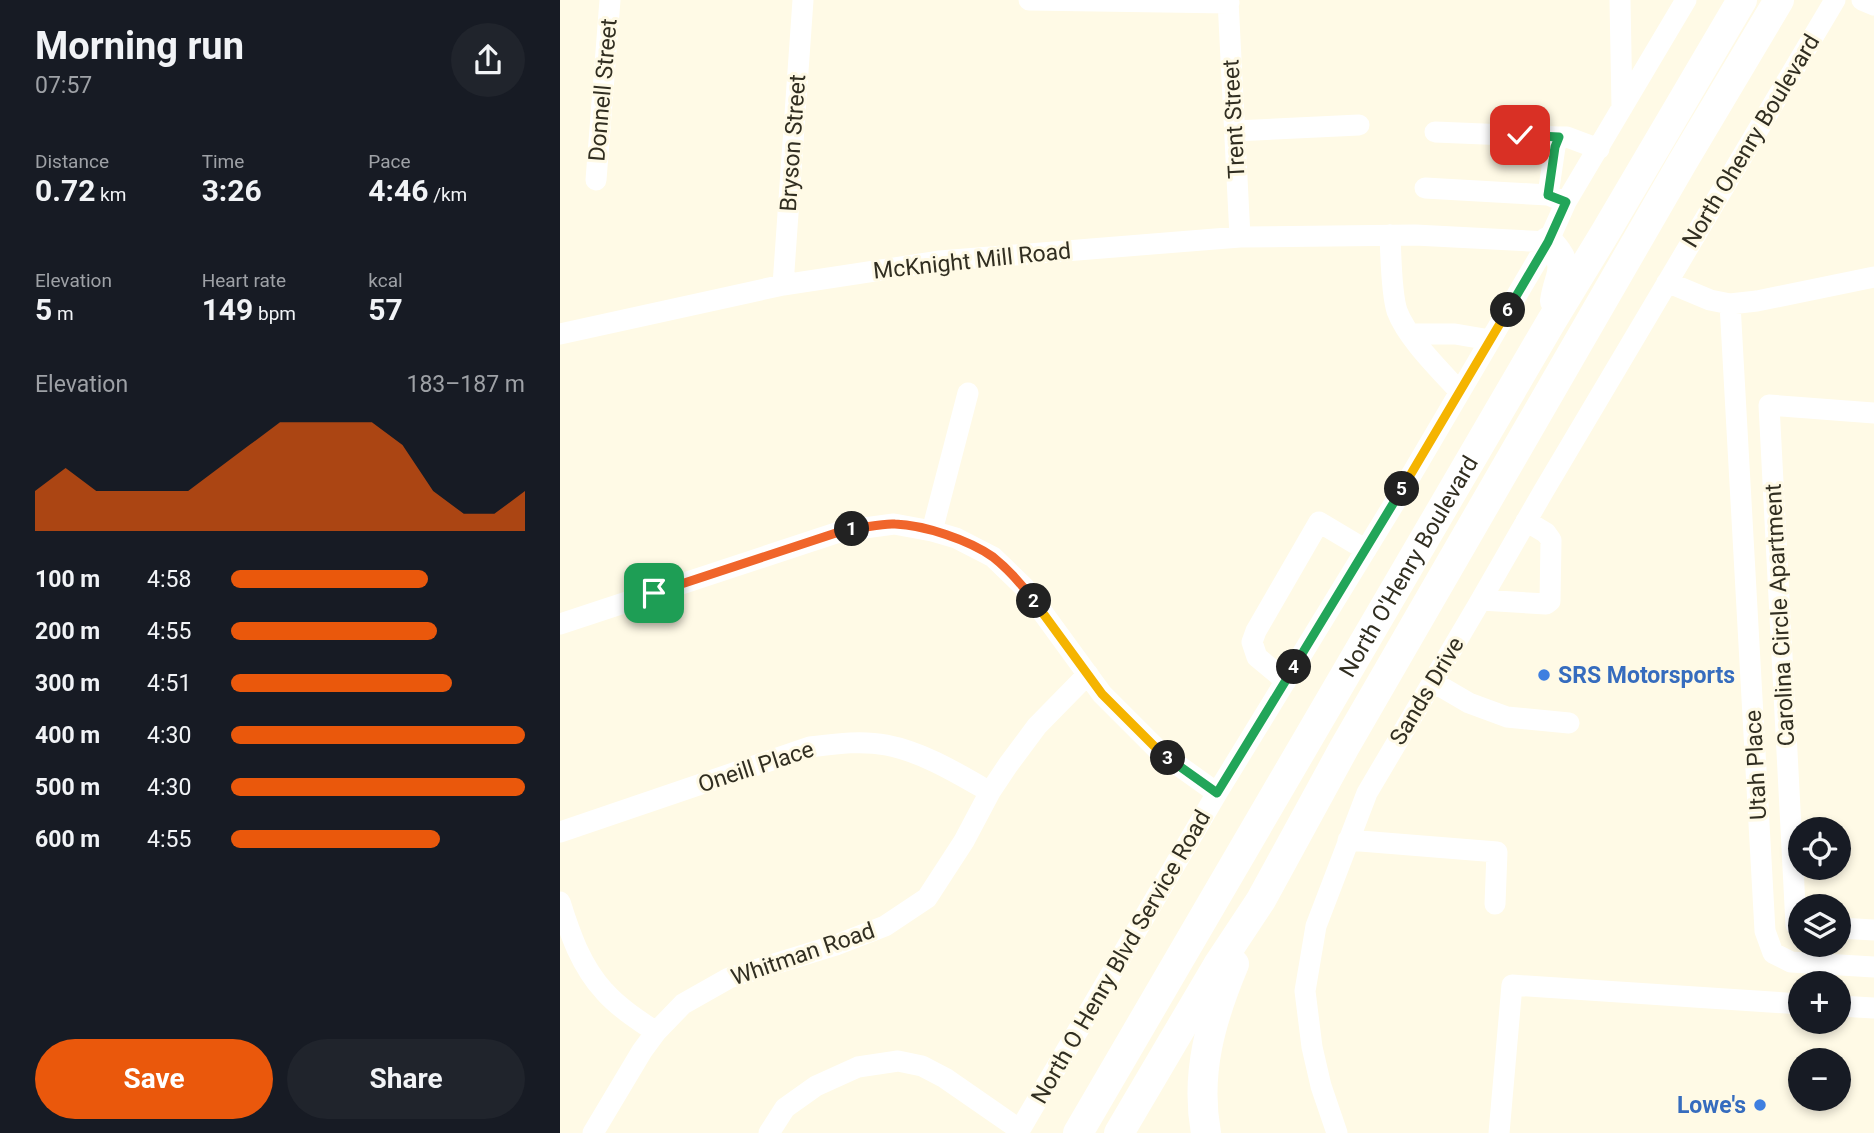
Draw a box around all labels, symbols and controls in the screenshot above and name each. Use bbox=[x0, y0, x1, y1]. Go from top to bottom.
street label: Donnell Street bbox=[583, 17, 623, 163]
button: share bbox=[451, 23, 525, 97]
text: Morning run bbox=[35, 24, 244, 68]
street label: North Ohenry Boulevard bbox=[1677, 30, 1825, 252]
street label: Trent Street bbox=[1217, 59, 1251, 179]
text: 07:57 bbox=[35, 72, 92, 99]
street label: Bryson Street bbox=[775, 74, 811, 212]
pin bbox=[1490, 105, 1550, 165]
icon: check bbox=[1501, 116, 1539, 154]
text: Distance bbox=[35, 150, 109, 173]
text: Time bbox=[202, 150, 244, 173]
text: Pace bbox=[368, 150, 411, 173]
text: 0.72 bbox=[35, 173, 95, 208]
text: 3:26 bbox=[202, 173, 262, 208]
text: 4:46 bbox=[368, 173, 428, 208]
text: km bbox=[95, 183, 126, 206]
text: /km bbox=[428, 183, 467, 206]
street label: McKnight Mill Road bbox=[872, 237, 1072, 285]
text: Elevation bbox=[35, 269, 112, 292]
text: Heart rate bbox=[202, 269, 286, 292]
text: kcal bbox=[368, 269, 403, 292]
text: 5 bbox=[35, 292, 52, 327]
text: 149 bbox=[202, 292, 253, 327]
text: 57 bbox=[368, 292, 403, 327]
pin: 6 bbox=[1490, 292, 1525, 328]
text: 6 bbox=[1502, 298, 1513, 321]
text: m bbox=[52, 302, 74, 325]
text: bpm bbox=[253, 302, 296, 325]
text: Elevation bbox=[35, 371, 128, 398]
text: 183–187 m bbox=[406, 371, 525, 398]
street label: North O'Henry Boulevard bbox=[1333, 451, 1484, 682]
pin: 5 bbox=[1384, 472, 1420, 506]
text: 5 bbox=[1396, 477, 1407, 500]
street label: Carolina Circle Apartment bbox=[1760, 483, 1800, 747]
pin: 1 bbox=[834, 512, 870, 546]
text: 1 bbox=[846, 517, 857, 540]
pin bbox=[624, 563, 684, 623]
text: 100 m bbox=[35, 566, 100, 593]
text: 4:58 bbox=[147, 566, 191, 593]
icon: arrive bbox=[635, 574, 673, 612]
pin: 2 bbox=[1016, 584, 1051, 618]
text: 2 bbox=[1028, 589, 1039, 612]
text: 200 m bbox=[35, 618, 100, 645]
text: 4:55 bbox=[147, 618, 191, 645]
street label: Sands Drive bbox=[1384, 632, 1470, 750]
pin: 4 bbox=[1276, 650, 1312, 684]
text: 4 bbox=[1288, 655, 1299, 678]
place label: SRS Motorsports bbox=[1558, 662, 1735, 689]
marker: SRS Motorsports bbox=[1536, 667, 1552, 683]
text: 300 m bbox=[35, 670, 100, 697]
text: 4:51 bbox=[147, 670, 191, 697]
street label: Utah Place bbox=[1740, 709, 1772, 821]
text: 400 m bbox=[35, 722, 100, 749]
text: 4:30 bbox=[147, 722, 191, 749]
street label: Oneill Place bbox=[695, 736, 817, 798]
pin: 3 bbox=[1150, 740, 1186, 776]
text: 3 bbox=[1162, 746, 1173, 769]
text: 500 m bbox=[35, 774, 100, 801]
text: 4:30 bbox=[147, 774, 191, 801]
street label: North O Henry Blvd Service Road bbox=[1026, 806, 1216, 1108]
map controls bbox=[1788, 817, 1851, 1111]
button: locate bbox=[1788, 817, 1851, 880]
text: 600 m bbox=[35, 826, 100, 853]
text: 4:55 bbox=[147, 826, 191, 853]
button: layers bbox=[1788, 894, 1851, 957]
street label: Whitman Road bbox=[728, 917, 878, 991]
button: + bbox=[1788, 971, 1851, 1034]
button: Save bbox=[35, 1039, 273, 1119]
button: Share bbox=[287, 1039, 525, 1119]
button: − bbox=[1788, 1048, 1851, 1111]
place label: Lowe's bbox=[1677, 1092, 1746, 1119]
marker: Lowe's bbox=[1752, 1097, 1768, 1113]

